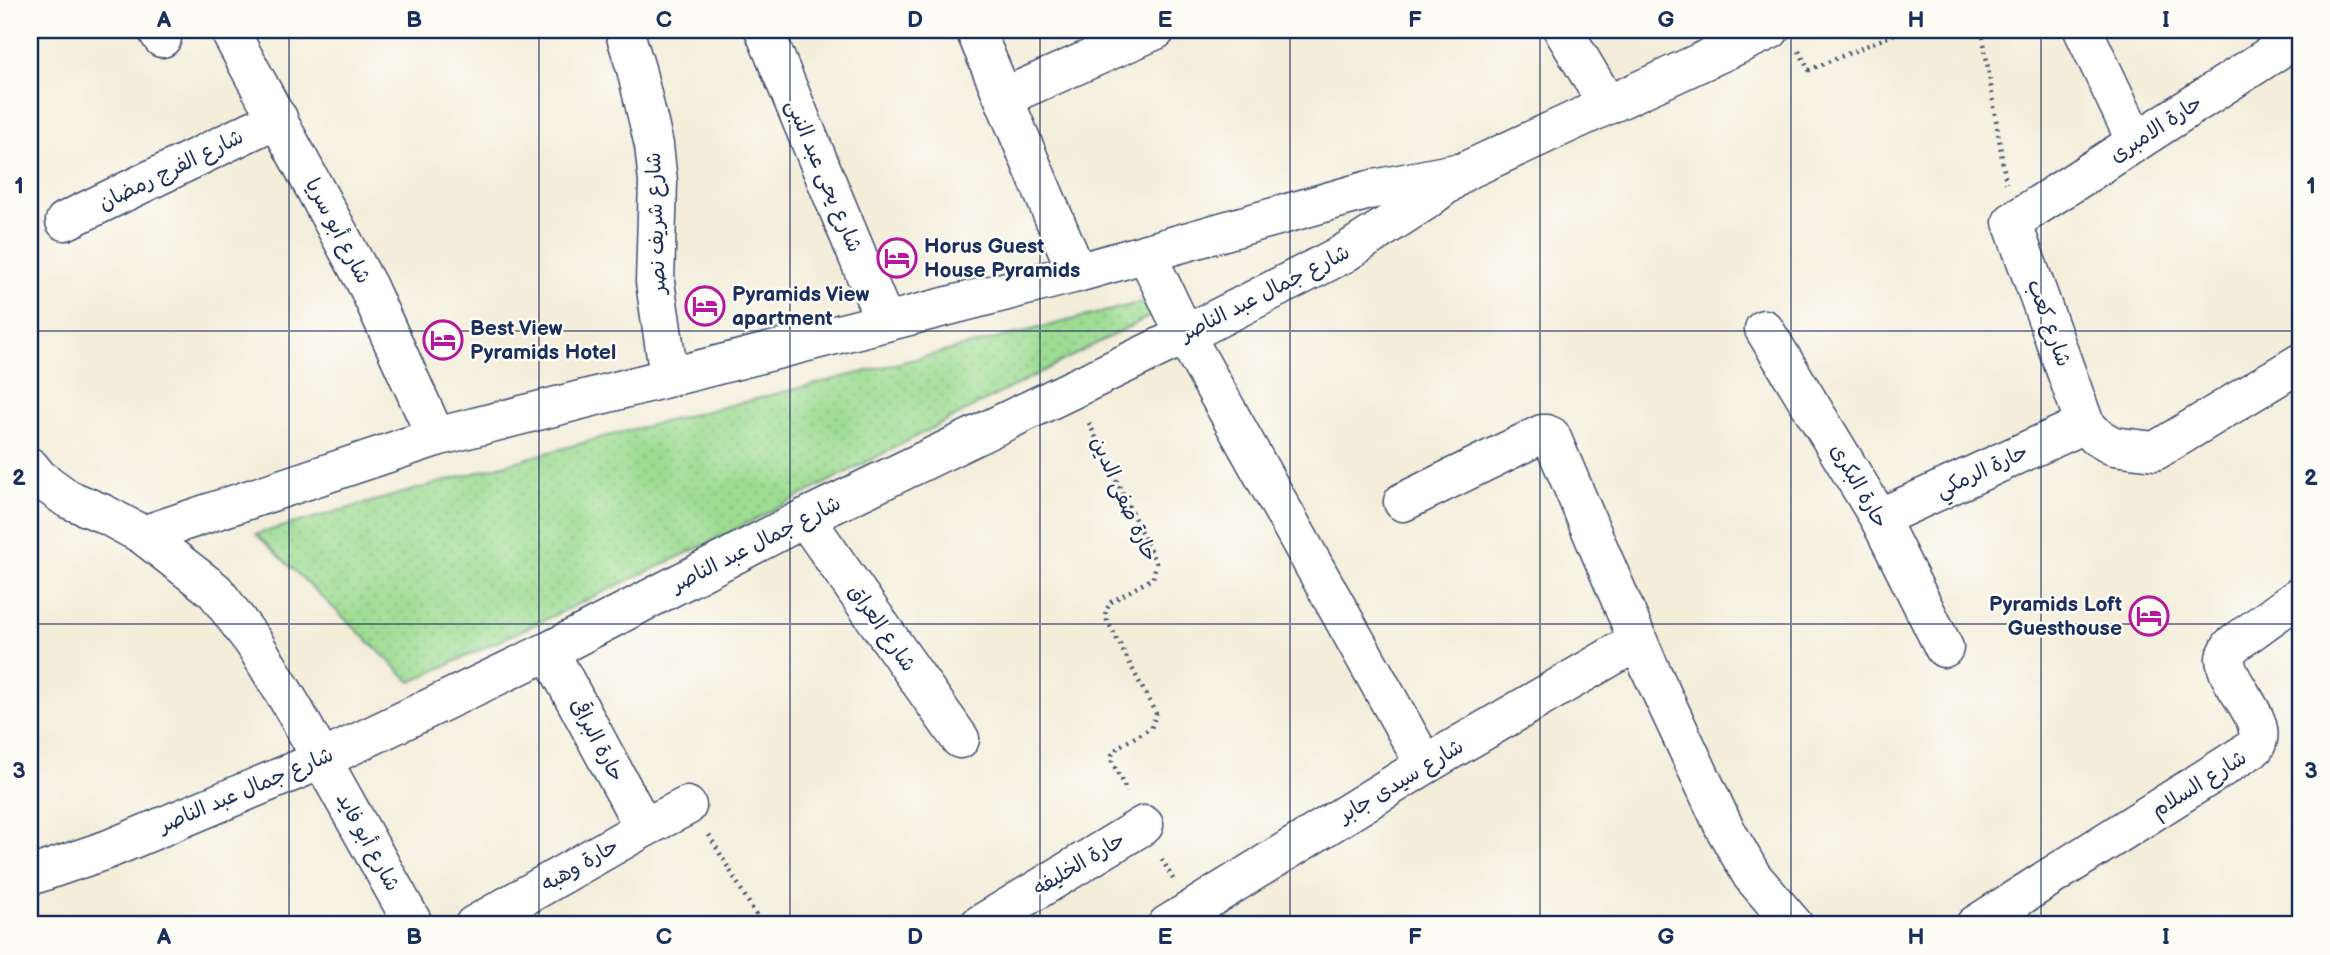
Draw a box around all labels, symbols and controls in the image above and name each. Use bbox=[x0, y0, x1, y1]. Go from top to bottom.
text: A bbox=[156, 6, 172, 34]
text: B bbox=[406, 6, 422, 34]
text: C bbox=[656, 6, 672, 34]
text: D bbox=[907, 6, 923, 34]
text: E bbox=[1158, 6, 1173, 34]
text: F bbox=[1408, 6, 1422, 34]
text: G bbox=[1658, 6, 1675, 34]
text: H bbox=[1907, 6, 1925, 34]
text: I bbox=[2162, 6, 2170, 34]
street label: حارة الامبرى bbox=[2105, 90, 2207, 168]
street label: شارع يحى عبد النبى bbox=[779, 96, 867, 257]
street label: شارع الفرج رمضان bbox=[95, 124, 248, 218]
street label: شارع شريف نصر bbox=[641, 152, 673, 296]
text: 1 bbox=[14, 172, 24, 200]
text: 1 bbox=[2306, 172, 2316, 200]
street label: شارع أبو سريا bbox=[298, 174, 376, 289]
place label: Horus Guest House Pyramids bbox=[924, 234, 1080, 283]
hotel icon: Horus Guest House Pyramids bbox=[876, 237, 918, 279]
street label: شارع جمال عبد الناصر bbox=[1174, 239, 1355, 349]
street label: شارع كعب bbox=[2020, 276, 2076, 371]
place label: Pyramids View apartment bbox=[732, 282, 870, 331]
hotel icon: Pyramids View apartment bbox=[684, 285, 726, 327]
place label: Best View Pyramids Hotel bbox=[470, 316, 616, 365]
hotel icon: Best View Pyramids Hotel bbox=[422, 319, 464, 361]
street label: حارة صفى الدين bbox=[1084, 433, 1163, 566]
street label: حارة البكرى bbox=[1825, 439, 1893, 533]
street label: حارة الرمكي bbox=[1932, 439, 2034, 509]
text: 2 bbox=[12, 464, 26, 492]
text: 2 bbox=[2304, 464, 2318, 492]
street label: شارع جمال عبد الناصر bbox=[665, 490, 846, 600]
street label: شارع العراق bbox=[841, 579, 921, 678]
place label: Pyramids Loft Guesthouse bbox=[1989, 592, 2122, 641]
hotel icon: Pyramids Loft Guesthouse bbox=[2128, 595, 2170, 637]
street label: حارة البراقى bbox=[565, 694, 630, 786]
street label: شارع سيدى جابر bbox=[1332, 734, 1469, 831]
street label: شارع جمال عبد الناصر bbox=[153, 742, 338, 841]
street label: شارع السلام bbox=[2147, 745, 2253, 826]
text: 3 bbox=[12, 757, 26, 785]
text: 3 bbox=[2304, 757, 2318, 785]
street label: شارع أبو فايد bbox=[329, 788, 405, 897]
street label: حارة الخليفه bbox=[1029, 827, 1129, 901]
street label: حارة وهبه bbox=[537, 833, 623, 897]
text: A bbox=[156, 923, 172, 951]
text: B bbox=[406, 923, 422, 951]
text: C bbox=[656, 923, 672, 951]
text: D bbox=[907, 923, 923, 951]
text: E bbox=[1158, 923, 1173, 951]
text: F bbox=[1408, 923, 1422, 951]
text: G bbox=[1658, 923, 1675, 951]
text: H bbox=[1907, 923, 1925, 951]
text: I bbox=[2162, 923, 2170, 951]

